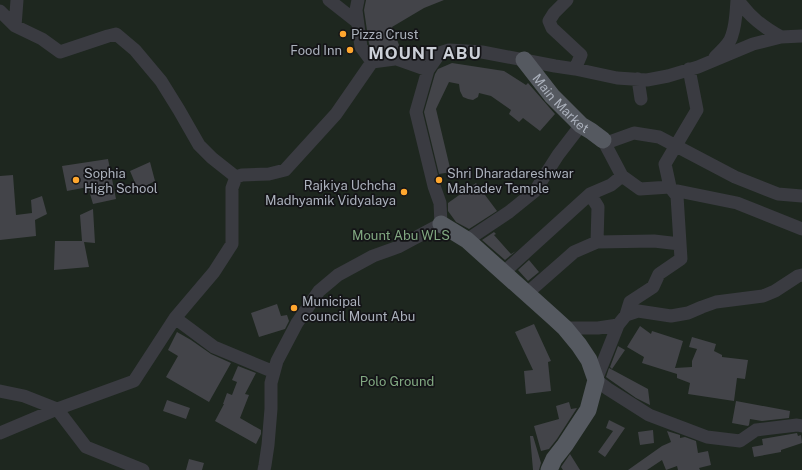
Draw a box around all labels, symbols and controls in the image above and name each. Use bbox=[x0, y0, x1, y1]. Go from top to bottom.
place label: Pizza Crust bbox=[351, 27, 419, 42]
marker: Pizza Crust bbox=[338, 29, 348, 39]
place label: Food Inn bbox=[290, 43, 342, 58]
district label: MOUNT ABU bbox=[368, 43, 482, 63]
marker: Food Inn bbox=[345, 45, 355, 55]
street label: Main Market bbox=[529, 71, 592, 136]
place label: Sophia High School bbox=[84, 166, 158, 196]
place label: Shri Dharadareshwar Mahadev Temple bbox=[447, 166, 574, 196]
marker: Sophia High School bbox=[71, 175, 81, 185]
marker: Shri Dharadareshwar Mahadev Temple bbox=[434, 175, 444, 185]
place label: Rajkiya Uchcha Madhyamik Vidyalaya bbox=[265, 178, 396, 208]
marker: Rajkiya Uchcha Madhyamik Vidyalaya bbox=[399, 187, 409, 197]
park label: Mount Abu WLS bbox=[352, 228, 450, 243]
place label: Municipal council Mount Abu bbox=[302, 294, 415, 324]
marker: Municipal council Mount Abu bbox=[289, 303, 299, 313]
park label: Polo Ground bbox=[360, 374, 434, 389]

